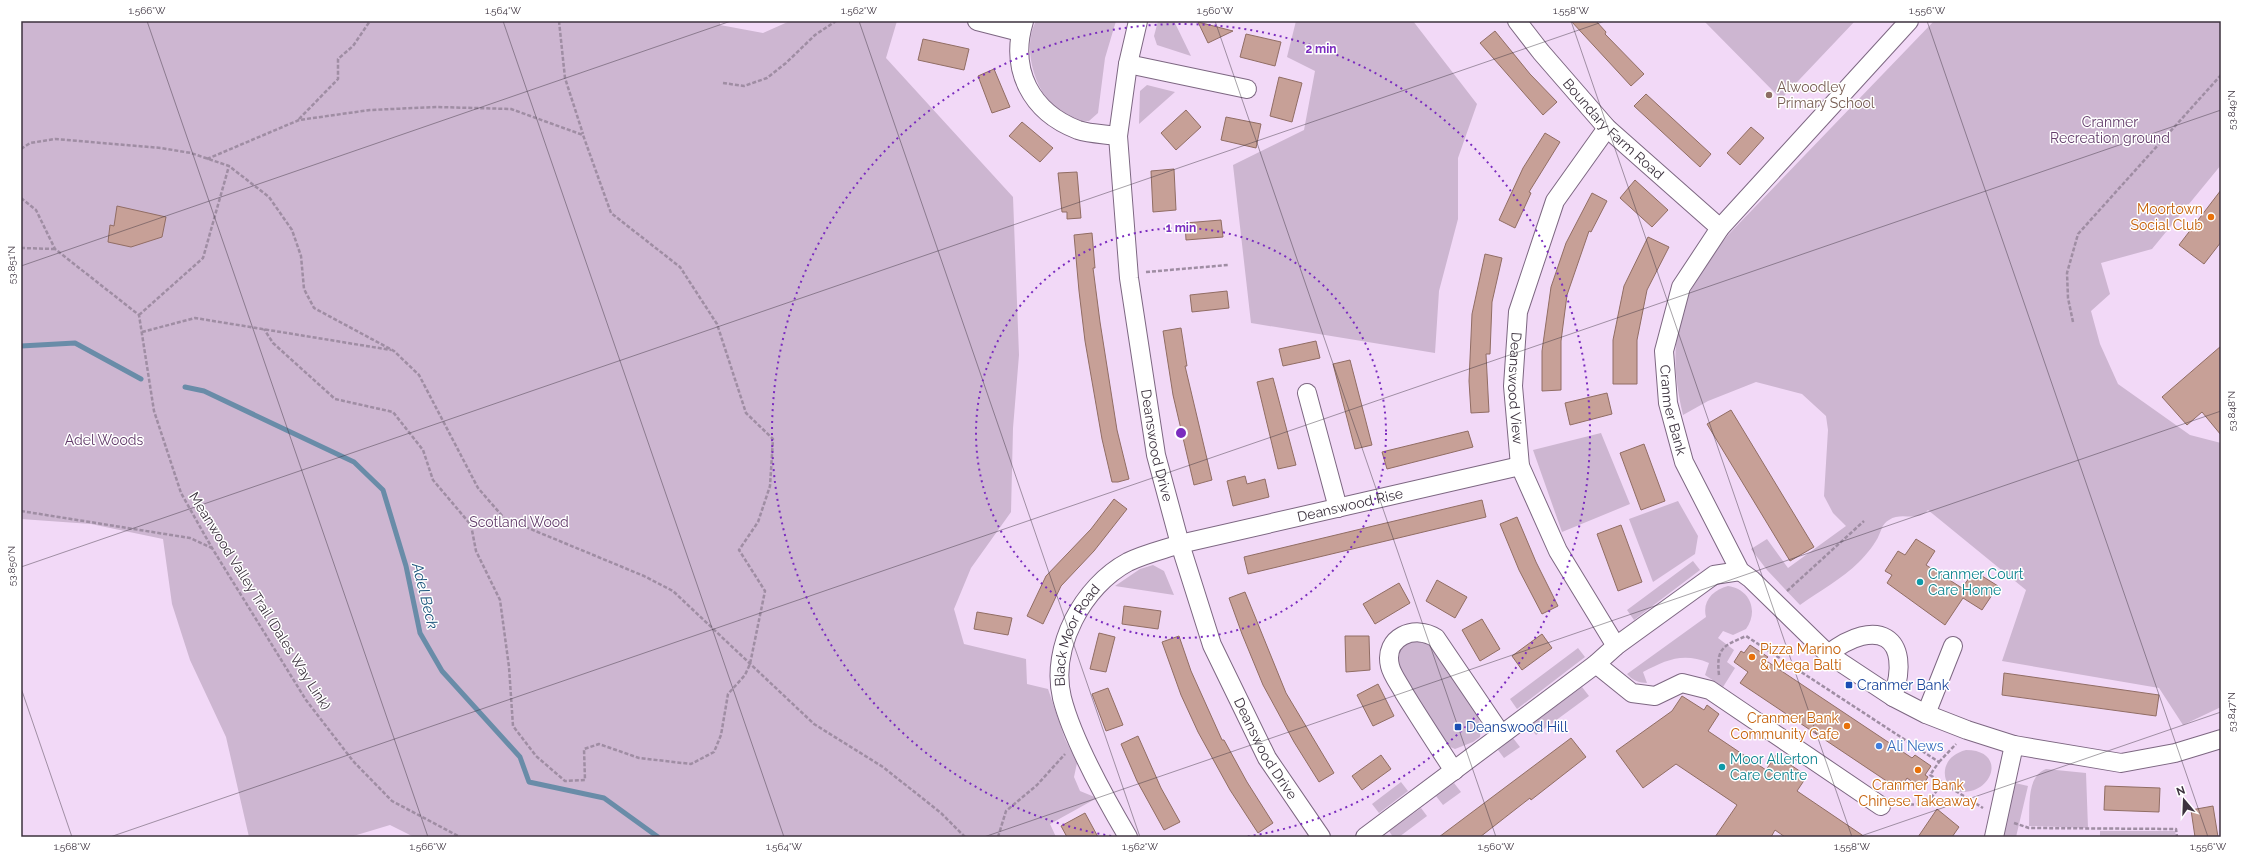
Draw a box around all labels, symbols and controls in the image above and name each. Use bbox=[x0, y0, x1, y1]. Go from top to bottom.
text: 1.566°W bbox=[129, 5, 166, 16]
text: 1.564°W bbox=[485, 5, 522, 16]
text: 1.562°W bbox=[841, 5, 877, 16]
text: 1.560°W bbox=[1197, 5, 1234, 16]
text: 1.558°W bbox=[1553, 5, 1590, 16]
text: 1.556°W bbox=[1909, 5, 1946, 16]
text: 2 min bbox=[1305, 42, 1337, 56]
street label: Boundary Farm Road bbox=[1560, 75, 1667, 183]
place label: Alwoodley Primary School bbox=[1777, 79, 1875, 111]
marker: Alwoodley Primary School bbox=[1764, 90, 1774, 100]
text: 53.849°N bbox=[2226, 90, 2237, 130]
park label: Cranmer Recreation ground bbox=[2050, 114, 2170, 146]
place label: Moortown Social Club bbox=[2130, 201, 2203, 233]
marker: Moortown Social Club bbox=[2206, 212, 2216, 222]
text: 1 min bbox=[1166, 221, 1196, 235]
text: 53.851°N bbox=[6, 246, 17, 284]
street label: Deanswood View bbox=[1505, 332, 1526, 445]
street label: Cranmer Bank bbox=[1657, 364, 1690, 457]
street label: Deanswood Drive bbox=[1138, 388, 1176, 503]
text: 53.848°N bbox=[2226, 391, 2237, 431]
centre of rings bbox=[1174, 426, 1188, 440]
park label: Adel Woods bbox=[65, 432, 143, 448]
street label: Deanswood Rise bbox=[1296, 485, 1404, 525]
street label: Meanwood Valley Trail (Dales Way Link) bbox=[186, 489, 334, 713]
park label: Scotland Wood bbox=[469, 514, 569, 530]
text: 53.850°N bbox=[6, 546, 17, 586]
water label: Adel Beck bbox=[408, 560, 442, 631]
place label: Cranmer Court Care Home bbox=[1928, 566, 2024, 598]
marker: Cranmer Court Care Home bbox=[1915, 577, 1925, 587]
street label: Black Moor Road bbox=[1051, 581, 1103, 687]
place label: Pizza Marino & Mega Balti bbox=[1760, 641, 1842, 673]
marker: Pizza Marino & Mega Balti bbox=[1747, 652, 1757, 662]
place label: Cranmer Bank bbox=[1857, 677, 1950, 693]
marker: Cranmer Bank bbox=[1844, 680, 1854, 690]
text: 53.847°N bbox=[2226, 692, 2237, 732]
street label: Deanswood Drive bbox=[1231, 695, 1301, 802]
place label: Cranmer Bank Community Cafe bbox=[1731, 710, 1840, 742]
place label: Deanswood Hill bbox=[1466, 719, 1568, 735]
marker: Cranmer Bank Community Cafe bbox=[1842, 721, 1852, 731]
marker: Deanswood Hill bbox=[1453, 722, 1463, 732]
place label: Ali News bbox=[1887, 738, 1944, 754]
marker: Ali News bbox=[1874, 741, 1884, 751]
place label: Moor Allerton Care Centre bbox=[1730, 751, 1818, 783]
marker: Moor Allerton Care Centre bbox=[1717, 762, 1727, 772]
marker: Cranmer Bank Chinese Takeaway bbox=[1913, 765, 1923, 775]
place label: Cranmer Bank Chinese Takeaway bbox=[1859, 777, 1978, 809]
north arrow bbox=[2164, 780, 2204, 820]
text: N bbox=[2175, 784, 2187, 799]
text: 1.568°W bbox=[54, 841, 91, 852]
text: 1.566°W bbox=[410, 841, 447, 852]
text: 1.564°W bbox=[766, 841, 803, 852]
text: 1.562°W bbox=[1122, 841, 1158, 852]
text: 1.560°W bbox=[1478, 841, 1515, 852]
text: 1.558°W bbox=[1834, 841, 1871, 852]
text: 1.556°W bbox=[2190, 841, 2227, 852]

